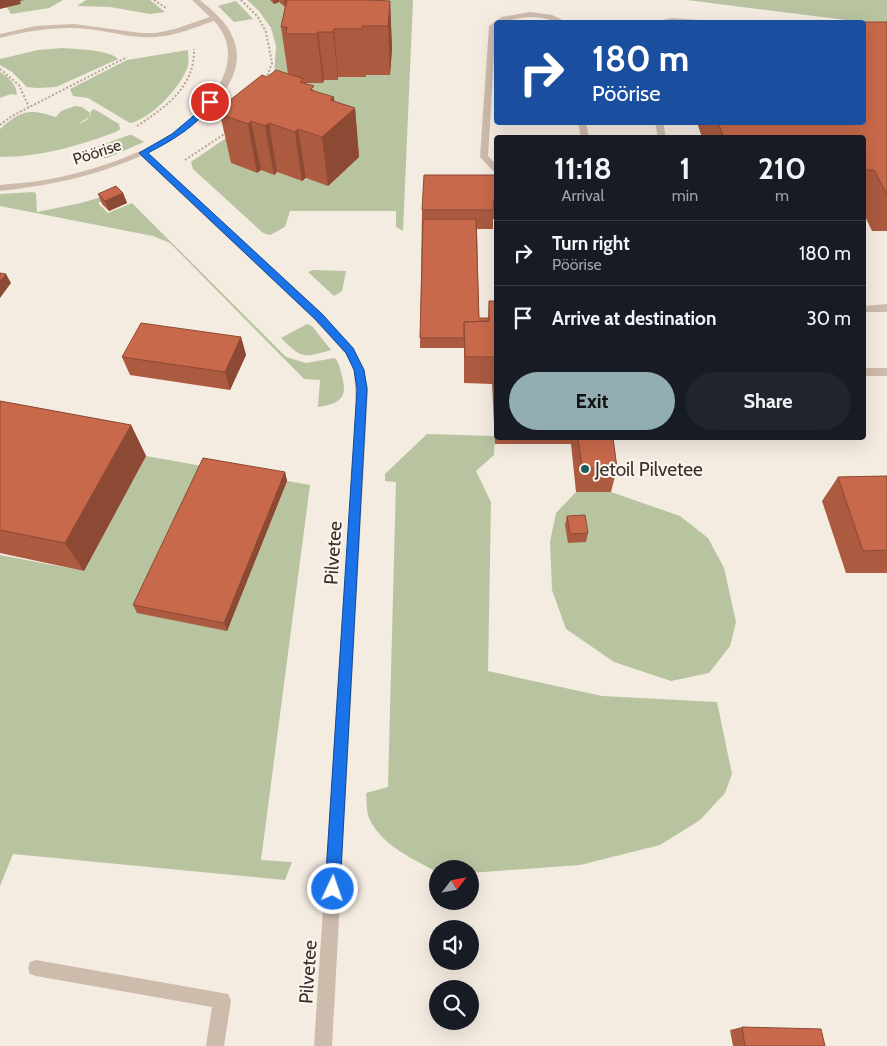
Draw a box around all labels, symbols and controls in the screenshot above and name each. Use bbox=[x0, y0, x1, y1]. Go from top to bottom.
text: 180 m bbox=[592, 37, 689, 80]
icon: right bbox=[509, 40, 574, 105]
text: Pöörise bbox=[592, 80, 661, 107]
pin bbox=[189, 81, 231, 123]
icon: arrive bbox=[196, 88, 224, 116]
street label: Pöörise bbox=[70, 135, 124, 169]
text: 11:18 bbox=[554, 150, 612, 187]
text: 1 bbox=[679, 150, 690, 187]
text: 210 bbox=[758, 150, 806, 187]
text: Arrival bbox=[562, 186, 604, 205]
text: min bbox=[672, 186, 698, 205]
text: m bbox=[775, 186, 789, 205]
text: Turn right bbox=[552, 232, 630, 255]
icon: right bbox=[509, 239, 537, 267]
text: 180 m bbox=[799, 242, 851, 265]
text: Pöörise bbox=[552, 255, 602, 274]
icon: arrive bbox=[509, 304, 537, 332]
text: Arrive at destination bbox=[552, 307, 716, 330]
text: 30 m bbox=[807, 307, 851, 330]
button: Exit bbox=[509, 372, 675, 430]
button: Share bbox=[685, 372, 851, 430]
place label: Jetoil Pilvetee bbox=[594, 458, 703, 481]
marker: Jetoil Pilvetee bbox=[579, 463, 591, 475]
street label: Pilvetee bbox=[319, 520, 347, 586]
north arrow bbox=[429, 860, 479, 910]
map controls bbox=[429, 860, 479, 1030]
position arrow bbox=[306, 862, 358, 914]
button: sound bbox=[429, 920, 479, 970]
street label: Pilvetee bbox=[294, 939, 322, 1005]
button: search bbox=[429, 980, 479, 1030]

